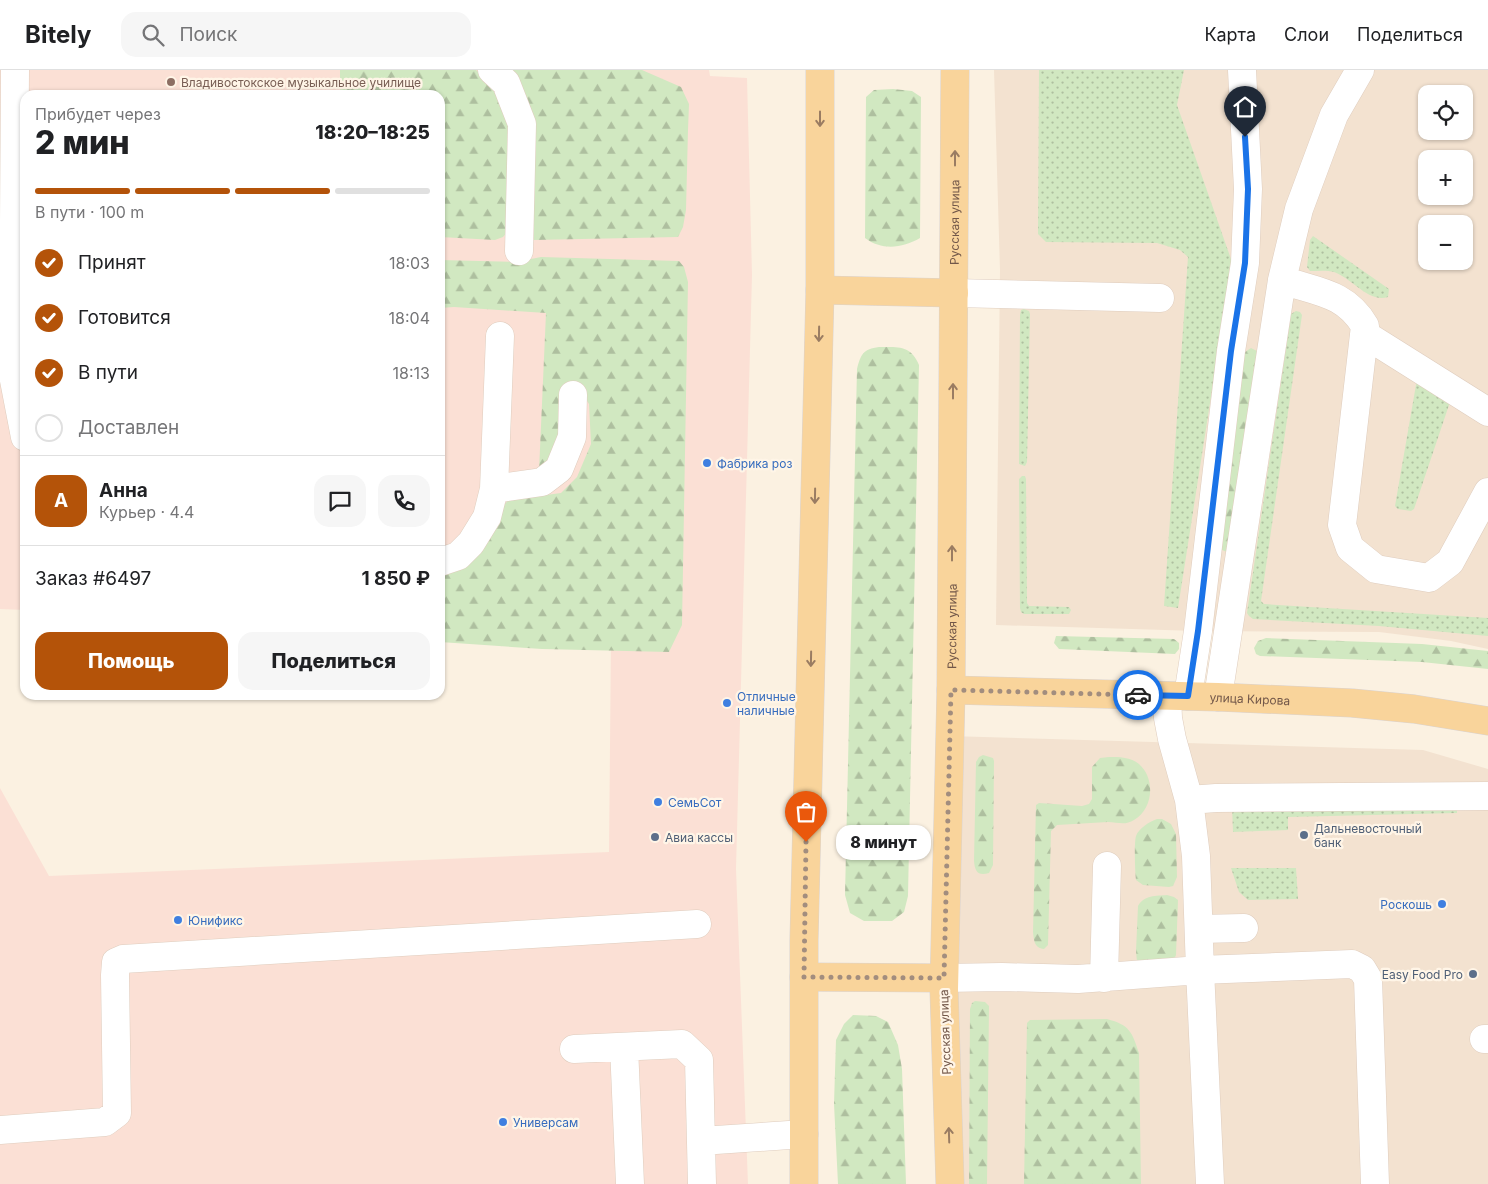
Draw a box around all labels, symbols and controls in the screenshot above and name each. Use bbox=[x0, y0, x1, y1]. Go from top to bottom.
search box bbox=[121, 12, 471, 57]
text: Bitely bbox=[25, 20, 91, 49]
icon: search bbox=[139, 21, 167, 49]
text: Поиск bbox=[179, 23, 237, 46]
text: Карта bbox=[1204, 24, 1256, 45]
text: Слои bbox=[1284, 24, 1329, 45]
text: Поделиться bbox=[1357, 24, 1463, 45]
place label: Владивостокское музыкальное училище bbox=[181, 75, 421, 90]
marker: Владивостокское музыкальное училище bbox=[165, 76, 177, 88]
map controls bbox=[1418, 85, 1473, 270]
button: locate bbox=[1418, 85, 1473, 140]
pin bbox=[1224, 86, 1266, 137]
icon: home bbox=[1231, 93, 1259, 121]
text: Прибудет через bbox=[35, 104, 161, 124]
one-way arrow bbox=[815, 110, 825, 126]
text: 18:20–18:25 bbox=[315, 121, 430, 144]
text: 2 мин bbox=[35, 123, 130, 162]
button: + bbox=[1418, 150, 1473, 205]
one-way arrow bbox=[950, 151, 960, 167]
street label: Русская улица bbox=[946, 179, 962, 265]
text: В пути · 100 m bbox=[35, 202, 144, 222]
button: − bbox=[1418, 215, 1473, 270]
icon: check bbox=[35, 249, 63, 277]
text: Принят bbox=[78, 251, 146, 274]
text: 18:03 bbox=[389, 253, 430, 273]
icon: check bbox=[35, 304, 63, 332]
text: Готовится bbox=[78, 306, 171, 329]
text: 18:04 bbox=[389, 308, 430, 328]
one-way arrow bbox=[814, 325, 824, 341]
icon: check bbox=[35, 359, 63, 387]
text: В пути bbox=[78, 361, 138, 384]
text: 18:13 bbox=[393, 363, 430, 383]
one-way arrow bbox=[948, 383, 958, 400]
text: Доставлен bbox=[78, 416, 179, 439]
place label: Фабрика роз bbox=[717, 456, 792, 471]
marker: Фабрика роз bbox=[701, 457, 713, 469]
button: chat bbox=[314, 475, 366, 527]
button: phone bbox=[378, 475, 430, 527]
text: Анна bbox=[99, 479, 148, 502]
one-way arrow bbox=[810, 488, 820, 504]
text: А bbox=[54, 489, 68, 512]
text: Курьер · 4.4 bbox=[99, 502, 194, 522]
one-way arrow bbox=[947, 546, 957, 562]
text: Заказ #6497 bbox=[35, 567, 151, 590]
text: 1 850 ₽ bbox=[361, 567, 430, 590]
street label: Русская улица bbox=[944, 583, 959, 669]
button: Помощь bbox=[35, 632, 228, 690]
button: Поделиться bbox=[238, 632, 430, 690]
one-way arrow bbox=[806, 650, 816, 666]
courier bbox=[1113, 670, 1163, 720]
icon: car bbox=[1124, 681, 1152, 709]
place label: Отличные наличные bbox=[737, 689, 796, 718]
street label: улица Кирова bbox=[1209, 689, 1291, 708]
marker: Отличные наличные bbox=[721, 697, 733, 709]
pin bbox=[785, 791, 827, 842]
place label: СемьСот bbox=[668, 795, 722, 810]
marker: СемьСот bbox=[652, 796, 664, 808]
icon: bag bbox=[792, 798, 820, 826]
place label: Дальневосточный банк bbox=[1314, 821, 1422, 850]
callout: 8 минут bbox=[836, 824, 931, 860]
marker: Дальневосточный банк bbox=[1298, 829, 1310, 841]
place label: Авиа кассы bbox=[665, 830, 733, 845]
marker: Авиа кассы bbox=[649, 831, 661, 843]
text: 8 минут bbox=[850, 832, 917, 852]
place label: Роскошь bbox=[1380, 897, 1432, 912]
marker: Роскошь bbox=[1436, 898, 1448, 910]
place label: Юнификс bbox=[188, 913, 243, 928]
marker: Юнификс bbox=[172, 914, 184, 926]
place label: Easy Food Pro bbox=[1382, 967, 1463, 982]
marker: Easy Food Pro bbox=[1467, 968, 1479, 980]
street label: Русская улица bbox=[936, 989, 954, 1075]
place label: Универсам bbox=[513, 1115, 578, 1130]
marker: Универсам bbox=[497, 1116, 509, 1128]
one-way arrow bbox=[944, 1128, 953, 1144]

